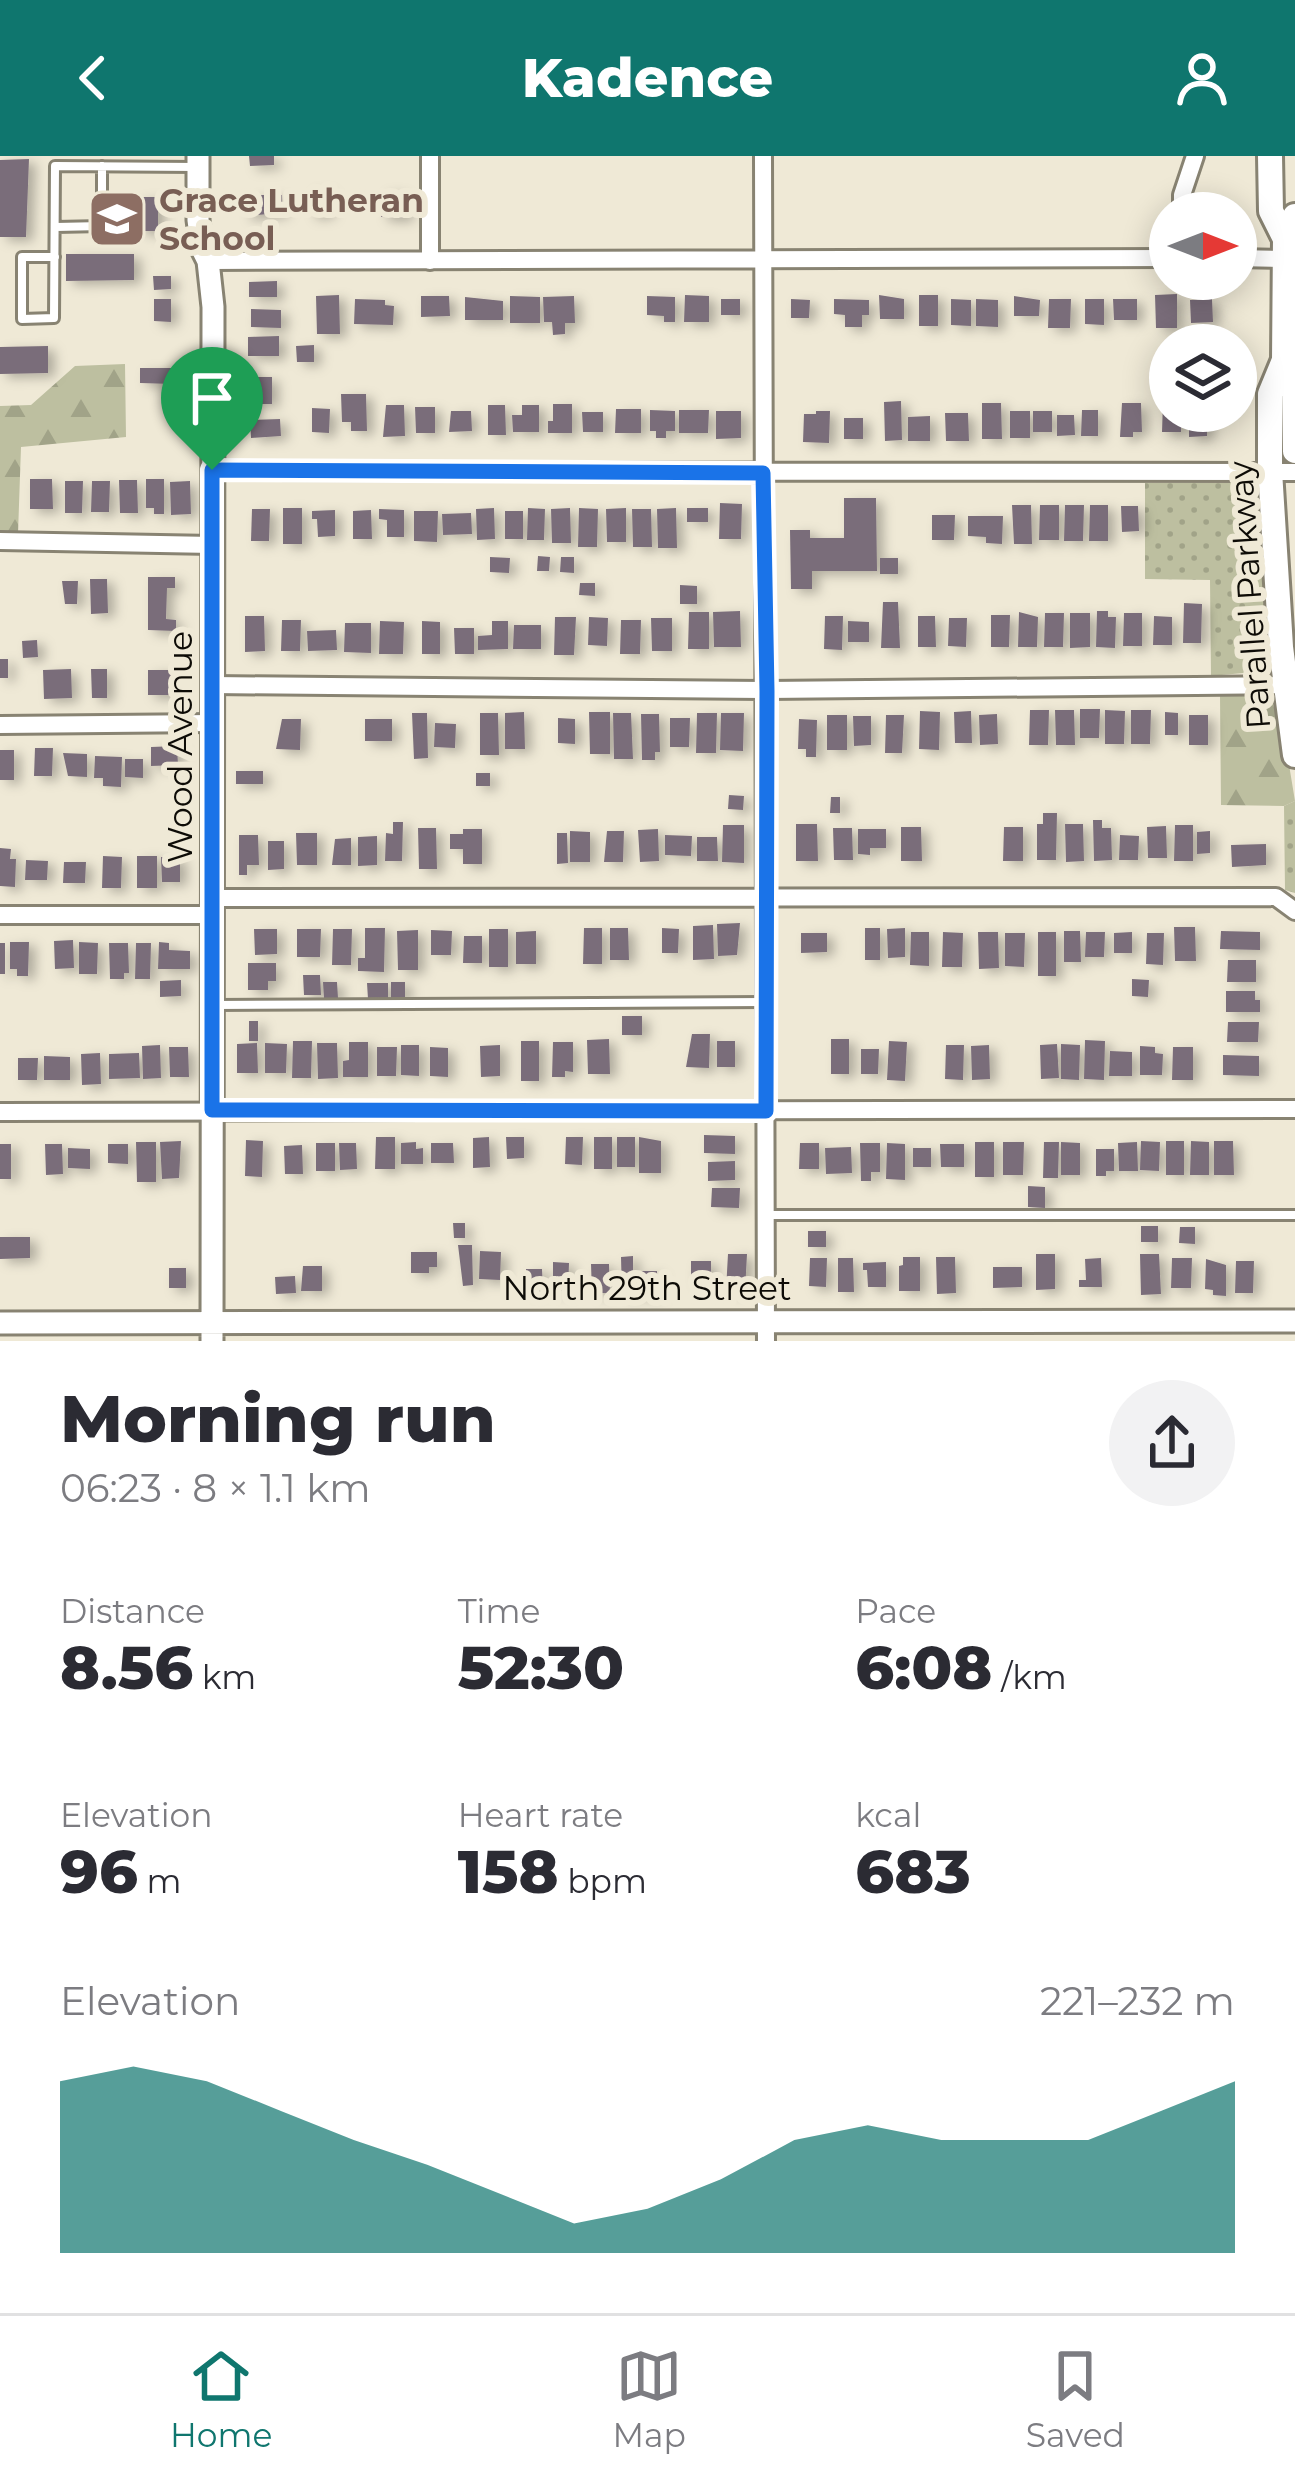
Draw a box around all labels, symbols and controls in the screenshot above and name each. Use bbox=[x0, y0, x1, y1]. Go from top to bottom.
icon: back bbox=[60, 45, 126, 111]
text: Kadence bbox=[522, 45, 773, 111]
icon: person bbox=[1169, 45, 1235, 111]
place label: Grace Lutheran School bbox=[159, 180, 424, 258]
school or university icon: Grace Lutheran School bbox=[86, 188, 148, 250]
north arrow bbox=[1149, 192, 1257, 300]
map controls bbox=[1149, 192, 1257, 432]
button: layers bbox=[1149, 324, 1257, 432]
pin bbox=[161, 347, 263, 470]
icon: arrive bbox=[179, 365, 245, 431]
street label: Parallel Parkway bbox=[1220, 459, 1278, 730]
street label: Wood Avenue bbox=[160, 631, 200, 863]
street label: North 29th Street bbox=[503, 1268, 791, 1308]
text: Morning run bbox=[60, 1378, 496, 1459]
button: share bbox=[1109, 1380, 1235, 1506]
text: 06:23 · 8 × 1.1 km bbox=[60, 1464, 371, 1512]
text: Distance bbox=[60, 1591, 205, 1631]
text: Time bbox=[458, 1591, 540, 1631]
text: Pace bbox=[855, 1591, 936, 1631]
text: 8.56 bbox=[60, 1631, 193, 1704]
text: 52:30 bbox=[458, 1631, 624, 1704]
text: 6:08 bbox=[855, 1631, 993, 1704]
text: km bbox=[193, 1657, 256, 1697]
text: /km bbox=[993, 1657, 1067, 1697]
text: Elevation bbox=[60, 1795, 213, 1835]
text: Heart rate bbox=[458, 1795, 623, 1835]
text: kcal bbox=[855, 1795, 921, 1835]
text: 96 bbox=[60, 1835, 138, 1908]
text: 158 bbox=[458, 1835, 559, 1908]
text: 683 bbox=[855, 1835, 971, 1908]
text: m bbox=[138, 1861, 182, 1901]
text: bpm bbox=[559, 1861, 647, 1901]
text: Elevation bbox=[60, 1977, 240, 2025]
text: 221–232 m bbox=[1040, 1977, 1235, 2025]
tab: Home bbox=[170, 2343, 272, 2455]
tab: Map bbox=[612, 2343, 686, 2455]
tab: Saved bbox=[1026, 2343, 1125, 2455]

